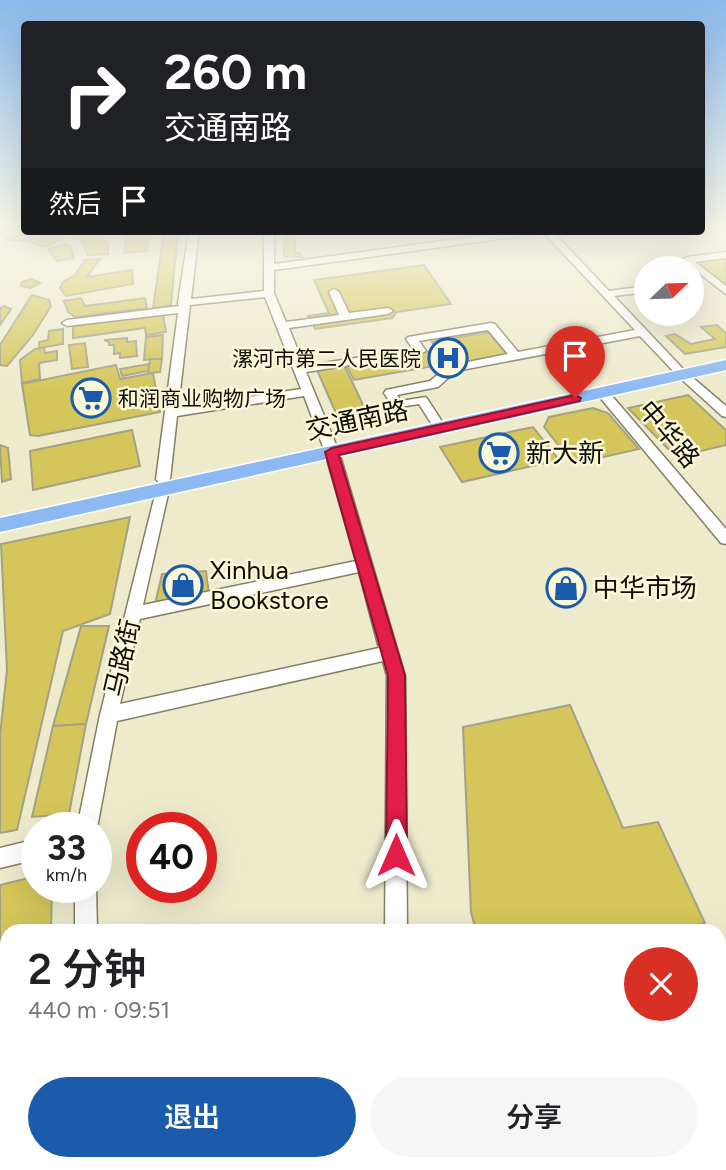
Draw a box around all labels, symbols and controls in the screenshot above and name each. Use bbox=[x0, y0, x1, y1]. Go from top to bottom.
text: 260 m bbox=[164, 42, 307, 101]
icon: right bbox=[49, 49, 140, 140]
text: 交通南路 bbox=[164, 109, 292, 147]
icon: arrive bbox=[115, 182, 153, 220]
text: 然后 bbox=[49, 188, 101, 220]
north arrow bbox=[634, 256, 704, 326]
map controls bbox=[634, 256, 704, 326]
pin bbox=[545, 326, 605, 398]
hospital icon: 漯河市第二人民医院 bbox=[427, 337, 469, 379]
icon: arrive bbox=[556, 337, 594, 375]
place label: 漯河市第二人民医院 bbox=[232, 346, 421, 371]
supermarket icon: 和润商业购物广场 bbox=[70, 377, 112, 419]
place label: 和润商业购物广场 bbox=[118, 386, 286, 411]
street label: 交通南路 bbox=[303, 394, 411, 446]
street label: 中华路 bbox=[632, 394, 706, 474]
supermarket icon: 新大新 bbox=[478, 432, 520, 474]
place label: 新大新 bbox=[526, 437, 604, 469]
place label: Xinhua Bookstore bbox=[210, 554, 329, 616]
shop icon: Xinhua Bookstore bbox=[162, 564, 204, 606]
shop icon: 中华市场 bbox=[545, 567, 587, 609]
place label: 中华市场 bbox=[593, 572, 697, 604]
street label: 马路街 bbox=[98, 616, 146, 700]
speed limit sign: 40 bbox=[126, 812, 217, 903]
position arrow bbox=[359, 818, 433, 892]
text: 33 bbox=[47, 827, 86, 869]
text: km/h bbox=[46, 864, 87, 886]
text: 2 分钟 bbox=[28, 944, 146, 995]
button: close bbox=[624, 947, 698, 1021]
text: 440 m · 09:51 bbox=[28, 996, 170, 1024]
button: 退出 bbox=[28, 1077, 356, 1157]
button: 分享 bbox=[370, 1077, 698, 1157]

